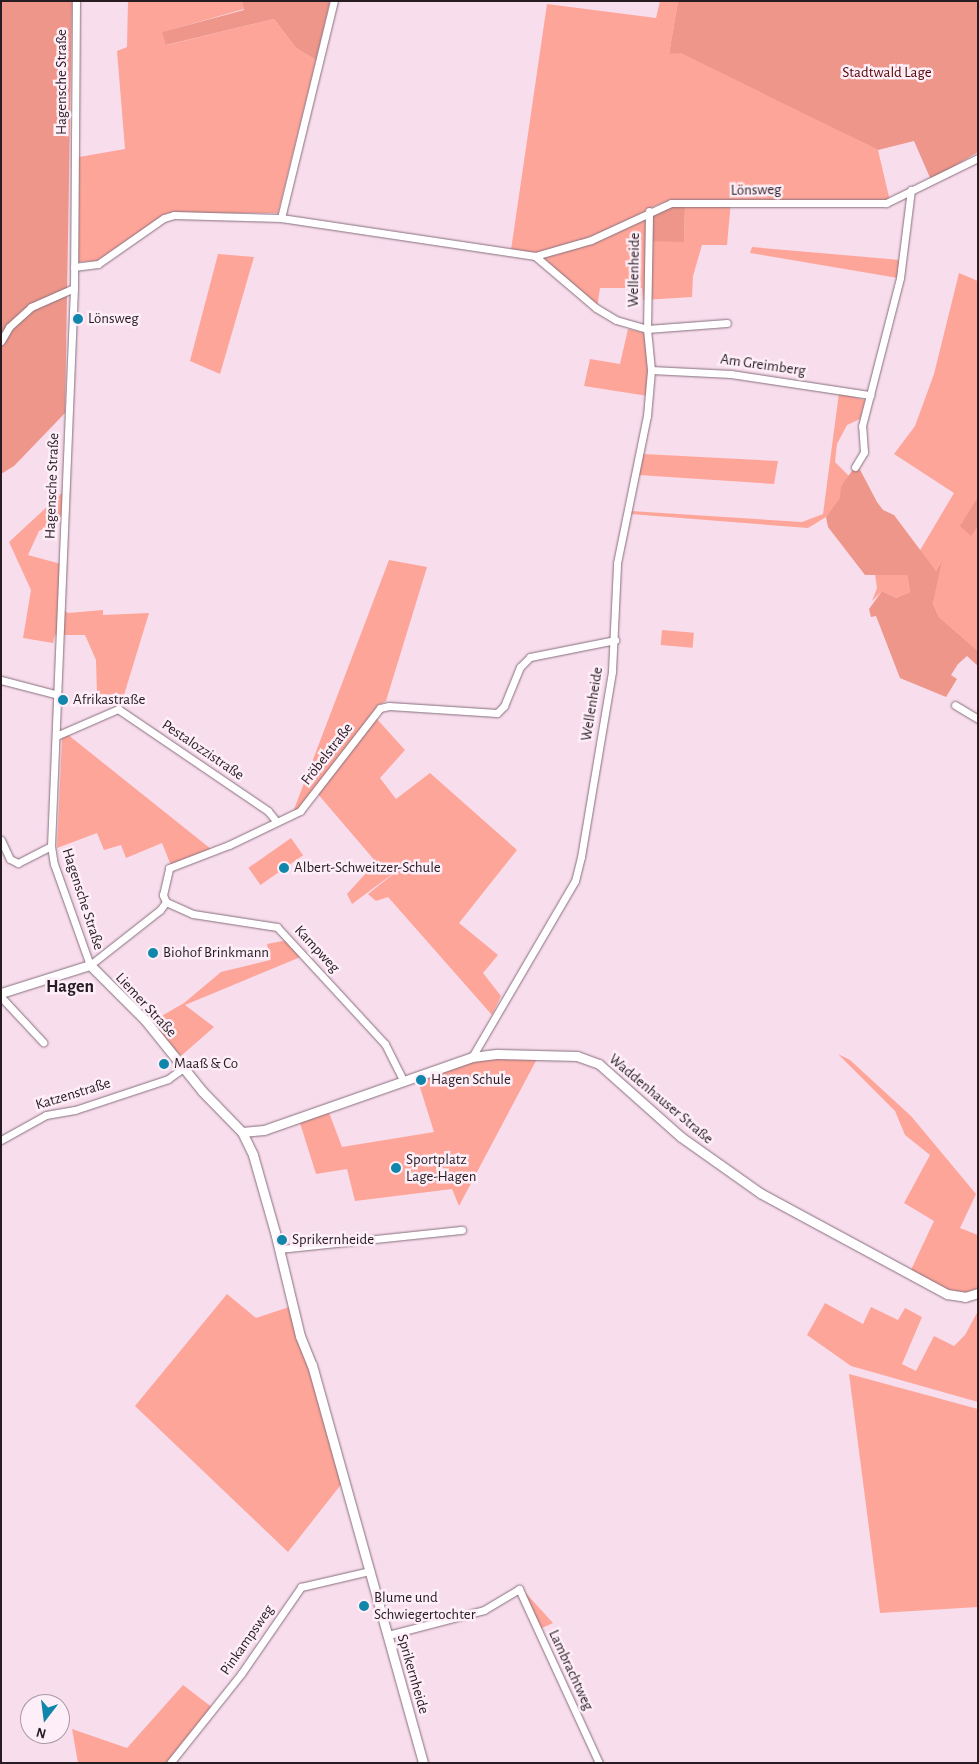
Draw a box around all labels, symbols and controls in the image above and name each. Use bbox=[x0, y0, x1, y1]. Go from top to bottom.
street label: Hagensche Straße bbox=[53, 29, 71, 135]
park label: Stadtwald Lage bbox=[842, 64, 932, 82]
street label: Lönsweg bbox=[731, 181, 781, 199]
street label: Wellenheide bbox=[624, 232, 644, 308]
place label: Lönsweg bbox=[88, 310, 139, 328]
marker: Lönsweg bbox=[72, 313, 84, 325]
street label: Am Greimberg bbox=[719, 350, 807, 380]
street label: Hagensche Straße bbox=[41, 433, 63, 539]
street label: Wellenheide bbox=[577, 666, 607, 742]
place label: Afrikastraße bbox=[73, 691, 145, 709]
marker: Afrikastraße bbox=[57, 694, 69, 706]
street label: Pestalozzistraße bbox=[158, 716, 248, 784]
street label: Fröbelstraße bbox=[297, 719, 357, 789]
street label: Hagensche Straße bbox=[58, 846, 108, 952]
place label: Albert-Schweitzer-Schule bbox=[294, 859, 441, 877]
marker: Albert-Schweitzer-Schule bbox=[278, 862, 290, 874]
street label: Kampweg bbox=[291, 922, 343, 976]
place label: Biohof Brinkmann bbox=[163, 944, 269, 962]
marker: Biohof Brinkmann bbox=[147, 947, 159, 959]
street label: Liemer Straße bbox=[112, 969, 180, 1041]
district label: Hagen bbox=[46, 976, 94, 998]
street label: Waddenhauser Straße bbox=[605, 1050, 717, 1148]
place label: Maaß & Co bbox=[174, 1055, 238, 1073]
marker: Maaß & Co bbox=[158, 1058, 170, 1070]
place label: Hagen Schule bbox=[431, 1071, 511, 1089]
street label: Katzenstraße bbox=[33, 1074, 113, 1114]
marker: Hagen Schule bbox=[415, 1074, 427, 1086]
place label: Sportplatz Lage-Hagen bbox=[406, 1150, 476, 1185]
marker: Sportplatz Lage-Hagen bbox=[390, 1162, 402, 1174]
place label: Sprikernheide bbox=[292, 1231, 374, 1249]
marker: Sprikernheide bbox=[276, 1234, 288, 1246]
place label: Blume und Schwiegertochter bbox=[374, 1588, 475, 1623]
marker: Blume und Schwiegertochter bbox=[358, 1600, 370, 1612]
street label: Pinkampsweg bbox=[216, 1601, 278, 1679]
street label: Lambrachtweg bbox=[545, 1627, 597, 1713]
street label: Sprikernheide bbox=[393, 1632, 433, 1716]
north arrow bbox=[20, 1694, 70, 1744]
text: N bbox=[35, 1725, 48, 1741]

